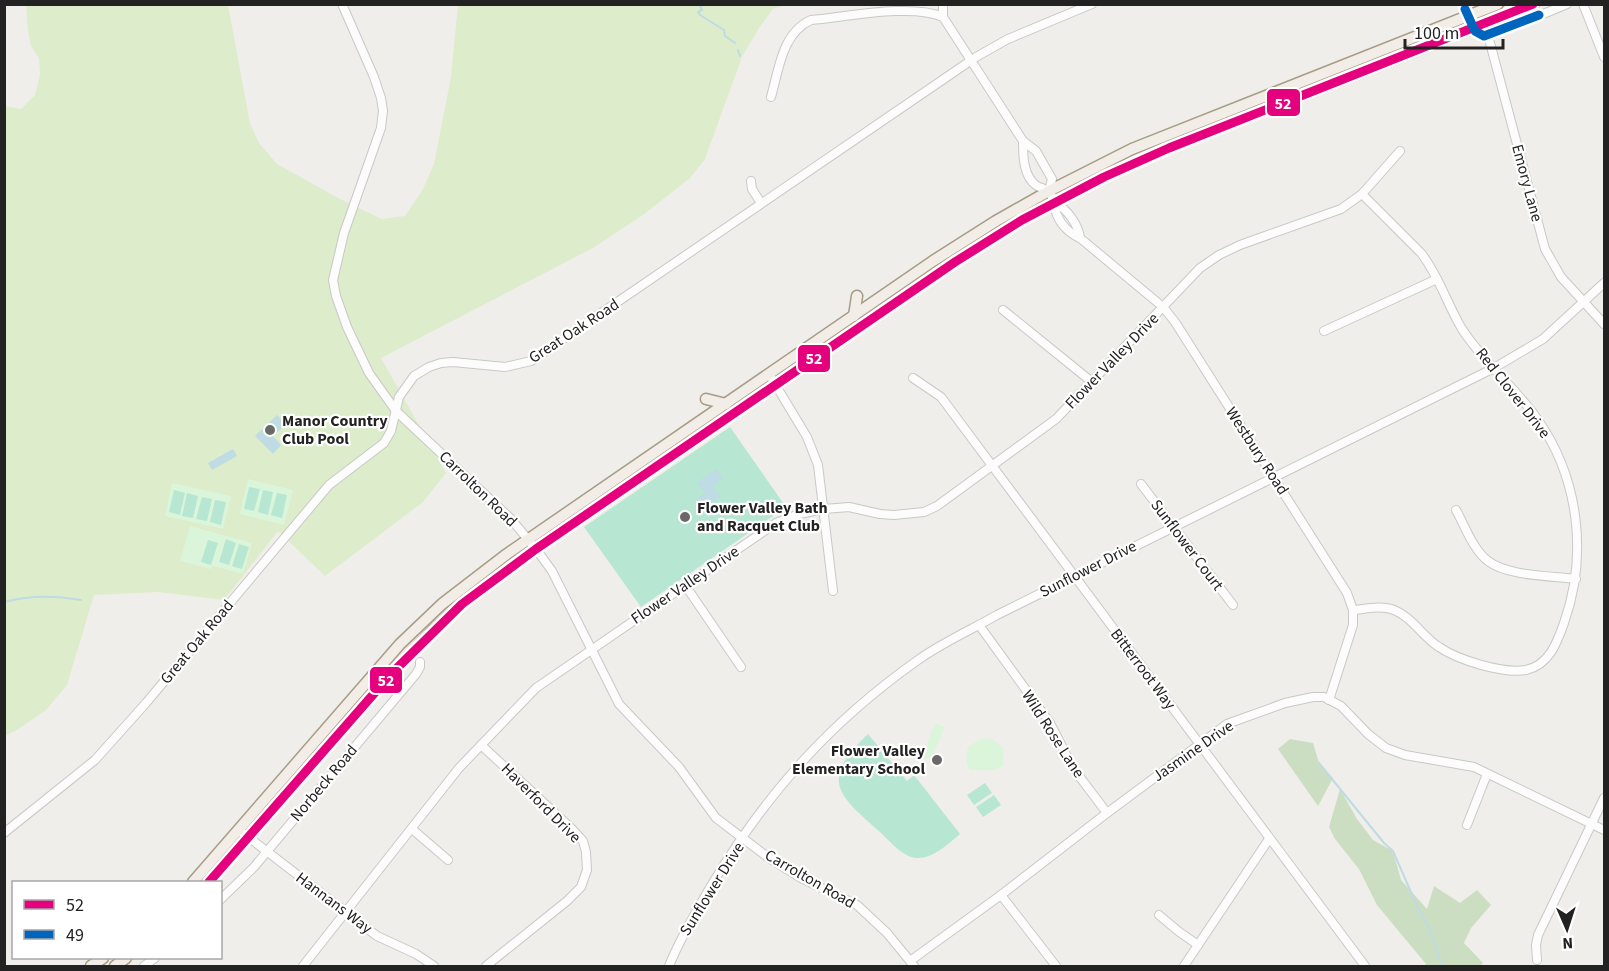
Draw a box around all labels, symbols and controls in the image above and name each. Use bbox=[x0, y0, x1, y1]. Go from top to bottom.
scale bar bbox=[1405, 12, 1502, 50]
text: 100 m bbox=[1414, 21, 1459, 46]
line badge: 52 bbox=[1266, 88, 1301, 117]
text: 52 bbox=[1275, 93, 1291, 115]
street label: Emory Lane bbox=[1506, 142, 1548, 224]
street label: Great Oak Road bbox=[525, 294, 623, 368]
street label: Flower Valley Drive bbox=[1060, 308, 1164, 414]
street label: Red Clover Drive bbox=[1471, 343, 1555, 443]
line badge: 52 bbox=[797, 344, 831, 373]
text: 52 bbox=[806, 348, 822, 370]
street label: Westbury Road bbox=[1220, 403, 1294, 499]
place label: Manor Country Club Pool bbox=[282, 410, 388, 450]
marker: Manor Country Club Pool bbox=[263, 423, 277, 437]
street label: Carrolton Road bbox=[434, 446, 522, 532]
street label: Sunflower Court bbox=[1145, 495, 1229, 596]
place label: Flower Valley Bath and Racquet Club bbox=[697, 497, 828, 537]
marker: Flower Valley Bath and Racquet Club bbox=[678, 510, 692, 524]
street label: Sunflower Drive bbox=[1036, 535, 1140, 603]
street label: Flower Valley Drive bbox=[627, 541, 744, 629]
street label: Great Oak Road bbox=[155, 595, 239, 689]
street label: Bitterroot Way bbox=[1105, 624, 1181, 714]
line badge: 52 bbox=[369, 666, 403, 694]
text: 52 bbox=[378, 670, 394, 692]
street label: Wild Rose Lane bbox=[1016, 686, 1090, 782]
street label: Jasmine Drive bbox=[1148, 715, 1238, 787]
street label: Norbeck Road bbox=[285, 740, 363, 826]
place label: Flower Valley Elementary School bbox=[792, 740, 926, 780]
marker: Flower Valley Elementary School bbox=[930, 753, 944, 767]
street label: Haverford Drive bbox=[496, 758, 586, 848]
street label: Sunflower Drive bbox=[675, 838, 749, 940]
street label: Carrolton Road bbox=[761, 844, 859, 914]
street label: Hannans Way bbox=[291, 867, 377, 939]
legend bbox=[12, 881, 222, 959]
text: 52 bbox=[66, 893, 84, 918]
north arrow bbox=[1537, 899, 1597, 959]
text: 49 bbox=[66, 923, 84, 948]
text: N bbox=[1562, 932, 1574, 954]

